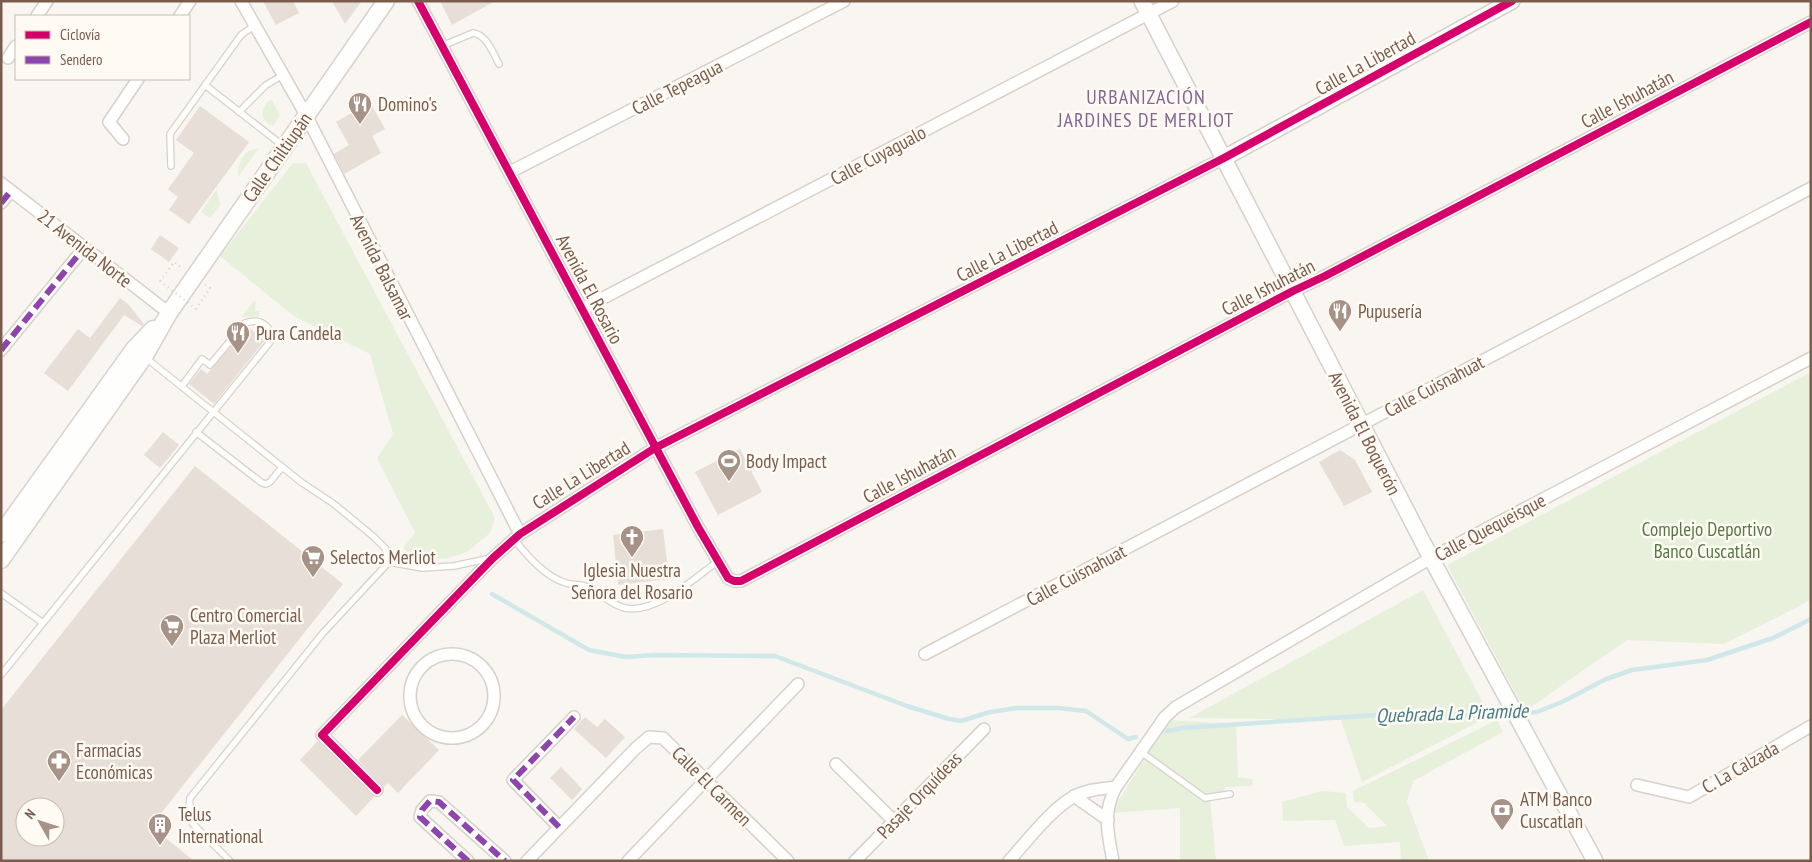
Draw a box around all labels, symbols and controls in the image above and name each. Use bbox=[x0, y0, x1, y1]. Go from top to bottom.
legend bbox=[15, 15, 190, 80]
text: Ciclovía bbox=[60, 25, 100, 44]
street label: Calle La Libertad bbox=[1311, 26, 1419, 100]
text: Sendero bbox=[60, 50, 102, 69]
street label: Calle Tepeagua bbox=[628, 54, 726, 120]
street label: Calle Ishuhatán bbox=[1577, 65, 1677, 133]
district label: URBANIZACIÓN JARDINES DE MERLIOT bbox=[1057, 84, 1234, 133]
restaurant icon: Domino's bbox=[347, 91, 373, 125]
place label: Domino's bbox=[378, 92, 437, 116]
street label: Calle Chiltiupán bbox=[237, 107, 317, 207]
street label: Calle Cuyagualo bbox=[826, 120, 930, 190]
street label: 21 Avenida Norte bbox=[33, 204, 137, 293]
street label: Avenida Balsamar bbox=[345, 210, 419, 325]
street label: Calle La Libertad bbox=[952, 215, 1062, 287]
street label: Avenida El Rosario bbox=[551, 230, 629, 348]
street label: Calle Ishuhatán bbox=[1217, 253, 1319, 321]
restaurant icon: Pupusería bbox=[1327, 298, 1353, 332]
place label: Pupusería bbox=[1358, 299, 1422, 323]
restaurant icon: Pura Candela bbox=[225, 320, 251, 354]
place label: Pura Candela bbox=[256, 321, 342, 345]
street label: Calle Cuisnahuat bbox=[1380, 349, 1489, 422]
street label: Avenida El Boquerón bbox=[1323, 367, 1407, 499]
street label: Calle La Libertad bbox=[528, 435, 634, 515]
street label: Calle Ishuhatán bbox=[859, 440, 959, 508]
sports icon: Body Impact bbox=[716, 448, 742, 482]
place label: Body Impact bbox=[746, 449, 827, 473]
street label: Calle Quequeisque bbox=[1430, 488, 1550, 566]
park label: Complejo Deportivo Banco Cuscatlán bbox=[1642, 517, 1772, 563]
church icon: Iglesia Nuestra Señora del Rosario bbox=[619, 524, 645, 558]
street label: Calle Cuisnahuat bbox=[1022, 538, 1131, 611]
supermarket icon: Selectos Merliot bbox=[300, 544, 326, 578]
place label: Selectos Merliot bbox=[330, 545, 437, 569]
place label: Iglesia Nuestra Señora del Rosario bbox=[571, 558, 693, 604]
place label: Centro Comercial Plaza Merliot bbox=[190, 603, 302, 649]
supermarket icon: Centro Comercial Plaza Merliot bbox=[159, 613, 185, 647]
water label: Quebrada La Piramide bbox=[1375, 697, 1530, 729]
street label: C. La Calzada bbox=[1697, 735, 1783, 799]
place label: Farmacias Económicas bbox=[76, 738, 153, 784]
street label: Calle El Carmen bbox=[667, 741, 757, 831]
street label: Pasaje Orquídeas bbox=[871, 746, 967, 844]
pharmacy icon: Farmacias Económicas bbox=[46, 748, 72, 782]
place label: ATM Banco Cuscatlan bbox=[1520, 787, 1592, 833]
north arrow bbox=[15, 797, 65, 847]
bank icon: ATM Banco Cuscatlan bbox=[1489, 797, 1515, 831]
place label: Telus International bbox=[178, 802, 263, 848]
text: N bbox=[21, 805, 39, 822]
building icon: Telus International bbox=[147, 812, 173, 846]

